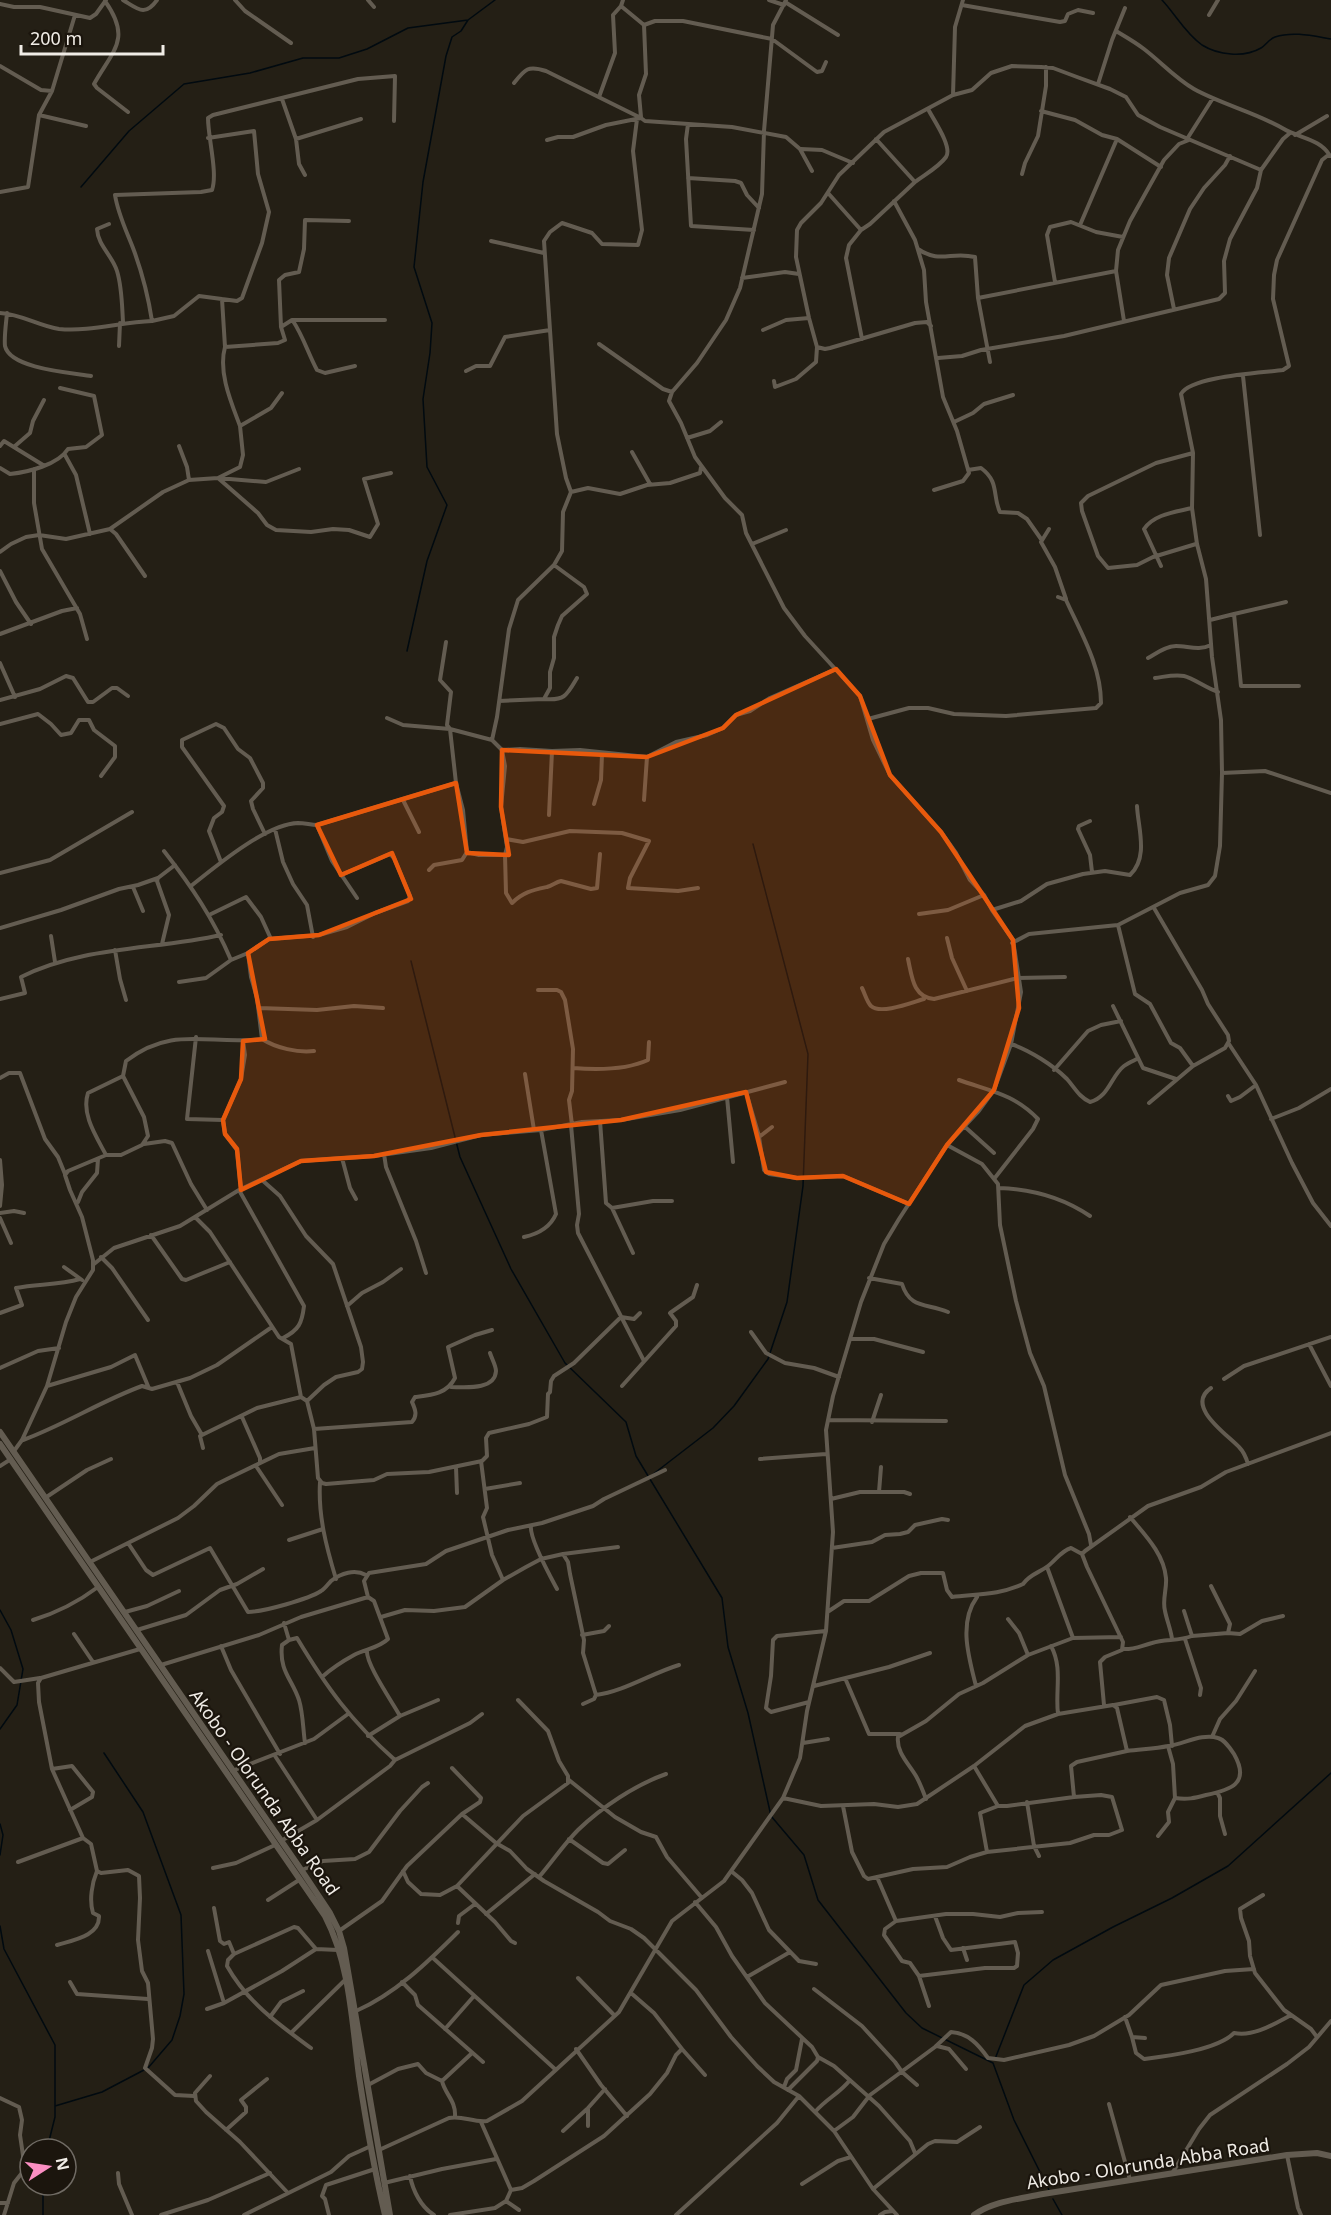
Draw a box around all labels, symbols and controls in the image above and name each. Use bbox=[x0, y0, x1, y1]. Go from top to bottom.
scale bar bbox=[21, 18, 164, 56]
text: 200 m bbox=[30, 26, 82, 50]
street label: Akobo - Olorunda Abba Road bbox=[185, 1684, 345, 1900]
street label: Akobo - Olorunda Abba Road bbox=[1025, 2132, 1271, 2194]
north arrow bbox=[18, 2137, 78, 2197]
text: N bbox=[51, 2155, 75, 2173]

